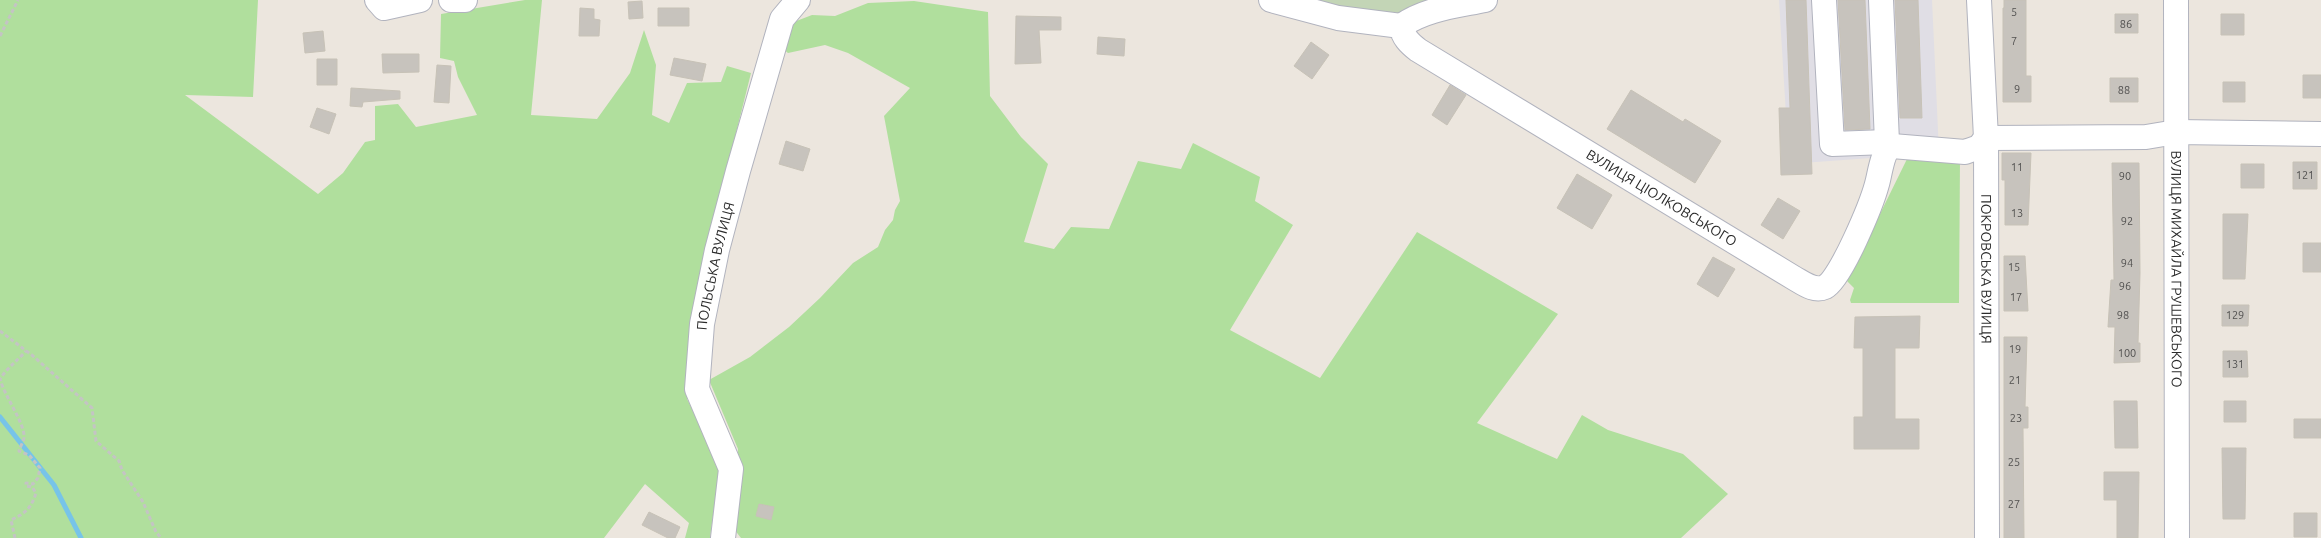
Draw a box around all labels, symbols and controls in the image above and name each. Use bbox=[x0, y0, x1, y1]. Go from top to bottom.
house number: 5 bbox=[2011, 6, 2017, 18]
house number: 86 bbox=[2120, 18, 2132, 30]
house number: 7 bbox=[2011, 35, 2017, 47]
house number: 9 bbox=[2014, 83, 2020, 95]
house number: 88 bbox=[2118, 84, 2130, 96]
street label: ВУЛИЦЯ ЦІОЛКОВСЬКОГО bbox=[1584, 146, 1740, 250]
street label: ВУЛИЦЯ МИХАЙЛА ГРУШЕВСЬКОГО bbox=[2168, 150, 2185, 388]
house number: 11 bbox=[2011, 161, 2023, 173]
house number: 121 bbox=[2296, 169, 2314, 181]
house number: 90 bbox=[2119, 170, 2131, 182]
street label: ПОКРОВСЬКА ВУЛИЦЯ bbox=[1978, 194, 1995, 344]
street label: ПОЛЬСЬКА ВУЛИЦЯ bbox=[694, 200, 737, 331]
house number: 13 bbox=[2011, 207, 2023, 219]
house number: 92 bbox=[2121, 215, 2133, 227]
house number: 94 bbox=[2121, 257, 2133, 269]
house number: 15 bbox=[2008, 261, 2020, 273]
house number: 96 bbox=[2119, 280, 2131, 292]
house number: 17 bbox=[2010, 291, 2022, 303]
house number: 98 bbox=[2117, 309, 2129, 321]
house number: 129 bbox=[2226, 309, 2244, 321]
house number: 19 bbox=[2009, 343, 2021, 355]
house number: 100 bbox=[2118, 347, 2136, 359]
house number: 131 bbox=[2226, 358, 2244, 370]
house number: 21 bbox=[2009, 374, 2021, 386]
house number: 23 bbox=[2010, 412, 2022, 424]
house number: 25 bbox=[2008, 456, 2020, 468]
house number: 27 bbox=[2008, 498, 2020, 510]

